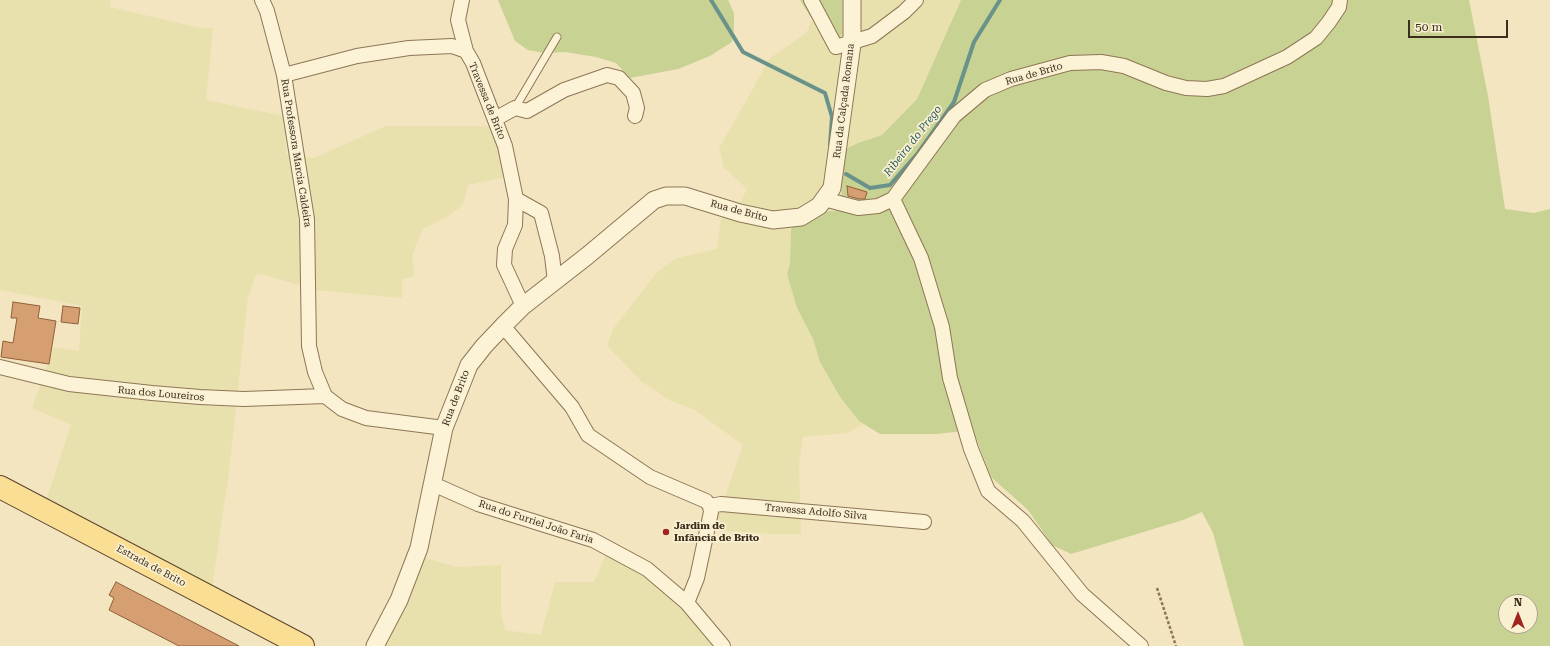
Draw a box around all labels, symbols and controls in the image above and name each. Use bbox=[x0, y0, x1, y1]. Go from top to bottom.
scale bar bbox=[1410, 12, 1510, 38]
text: 50 m bbox=[1415, 20, 1442, 34]
street label: Rua da Calçada Romana bbox=[831, 43, 857, 159]
street label: Rua de Brito bbox=[1004, 60, 1064, 88]
street label: Travessa de Brito bbox=[466, 61, 508, 141]
street label: Rua Professora Marcia Caldeira bbox=[278, 78, 314, 228]
water label: Ribeira do Prego bbox=[881, 103, 945, 179]
street label: Rua de Brito bbox=[709, 198, 769, 224]
street label: Rua de Brito bbox=[440, 368, 472, 428]
street label: Rua dos Loureiros bbox=[117, 384, 205, 404]
street label: Rua do Furriel João Faria bbox=[477, 498, 595, 546]
street label: Travessa Adolfo Silva bbox=[764, 502, 868, 522]
place label: Jardim de Infância de Brito bbox=[674, 520, 759, 544]
marker: Jardim de Infância de Brito bbox=[661, 527, 671, 537]
street label: Estrada de Brito bbox=[114, 543, 188, 589]
north arrow bbox=[1498, 594, 1538, 634]
text: N bbox=[1514, 596, 1522, 609]

